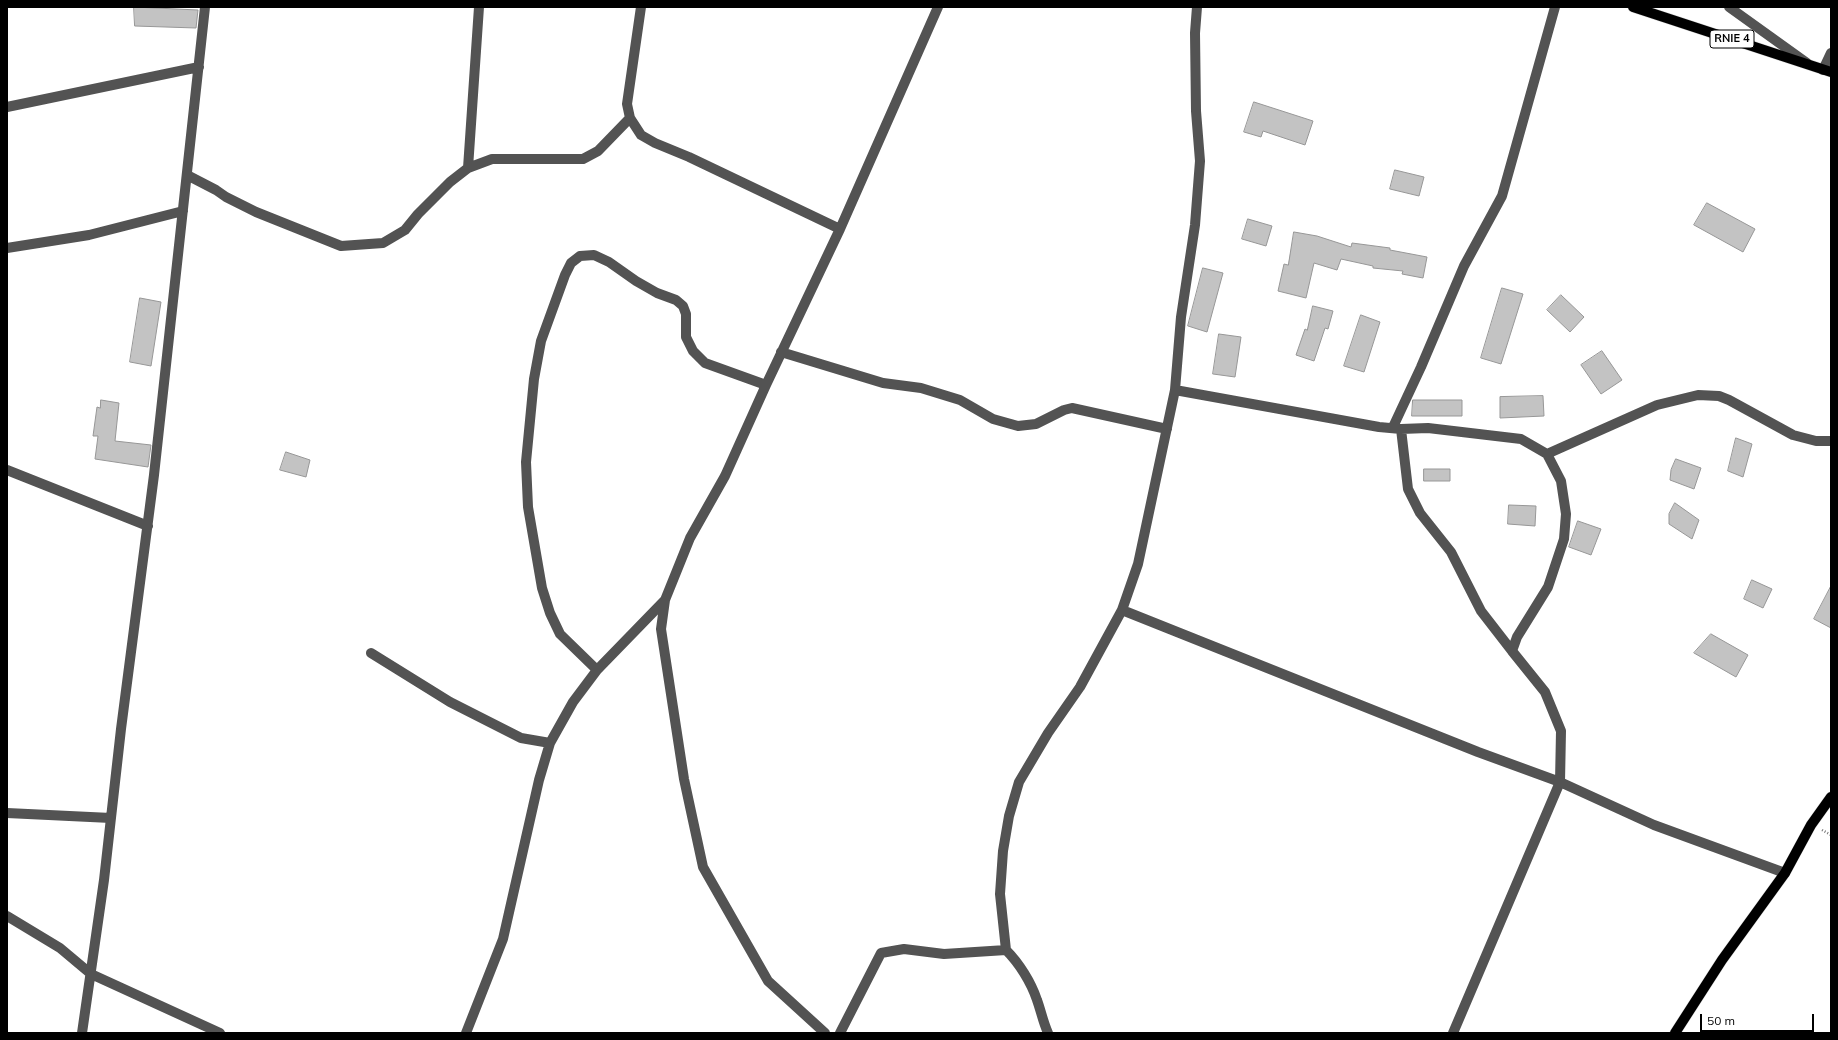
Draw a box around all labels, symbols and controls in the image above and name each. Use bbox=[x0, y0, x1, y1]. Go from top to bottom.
road number: RNIE 4 bbox=[1710, 30, 1754, 48]
scale bar bbox=[1702, 1006, 1816, 1032]
text: 50 m bbox=[1707, 1013, 1735, 1028]

